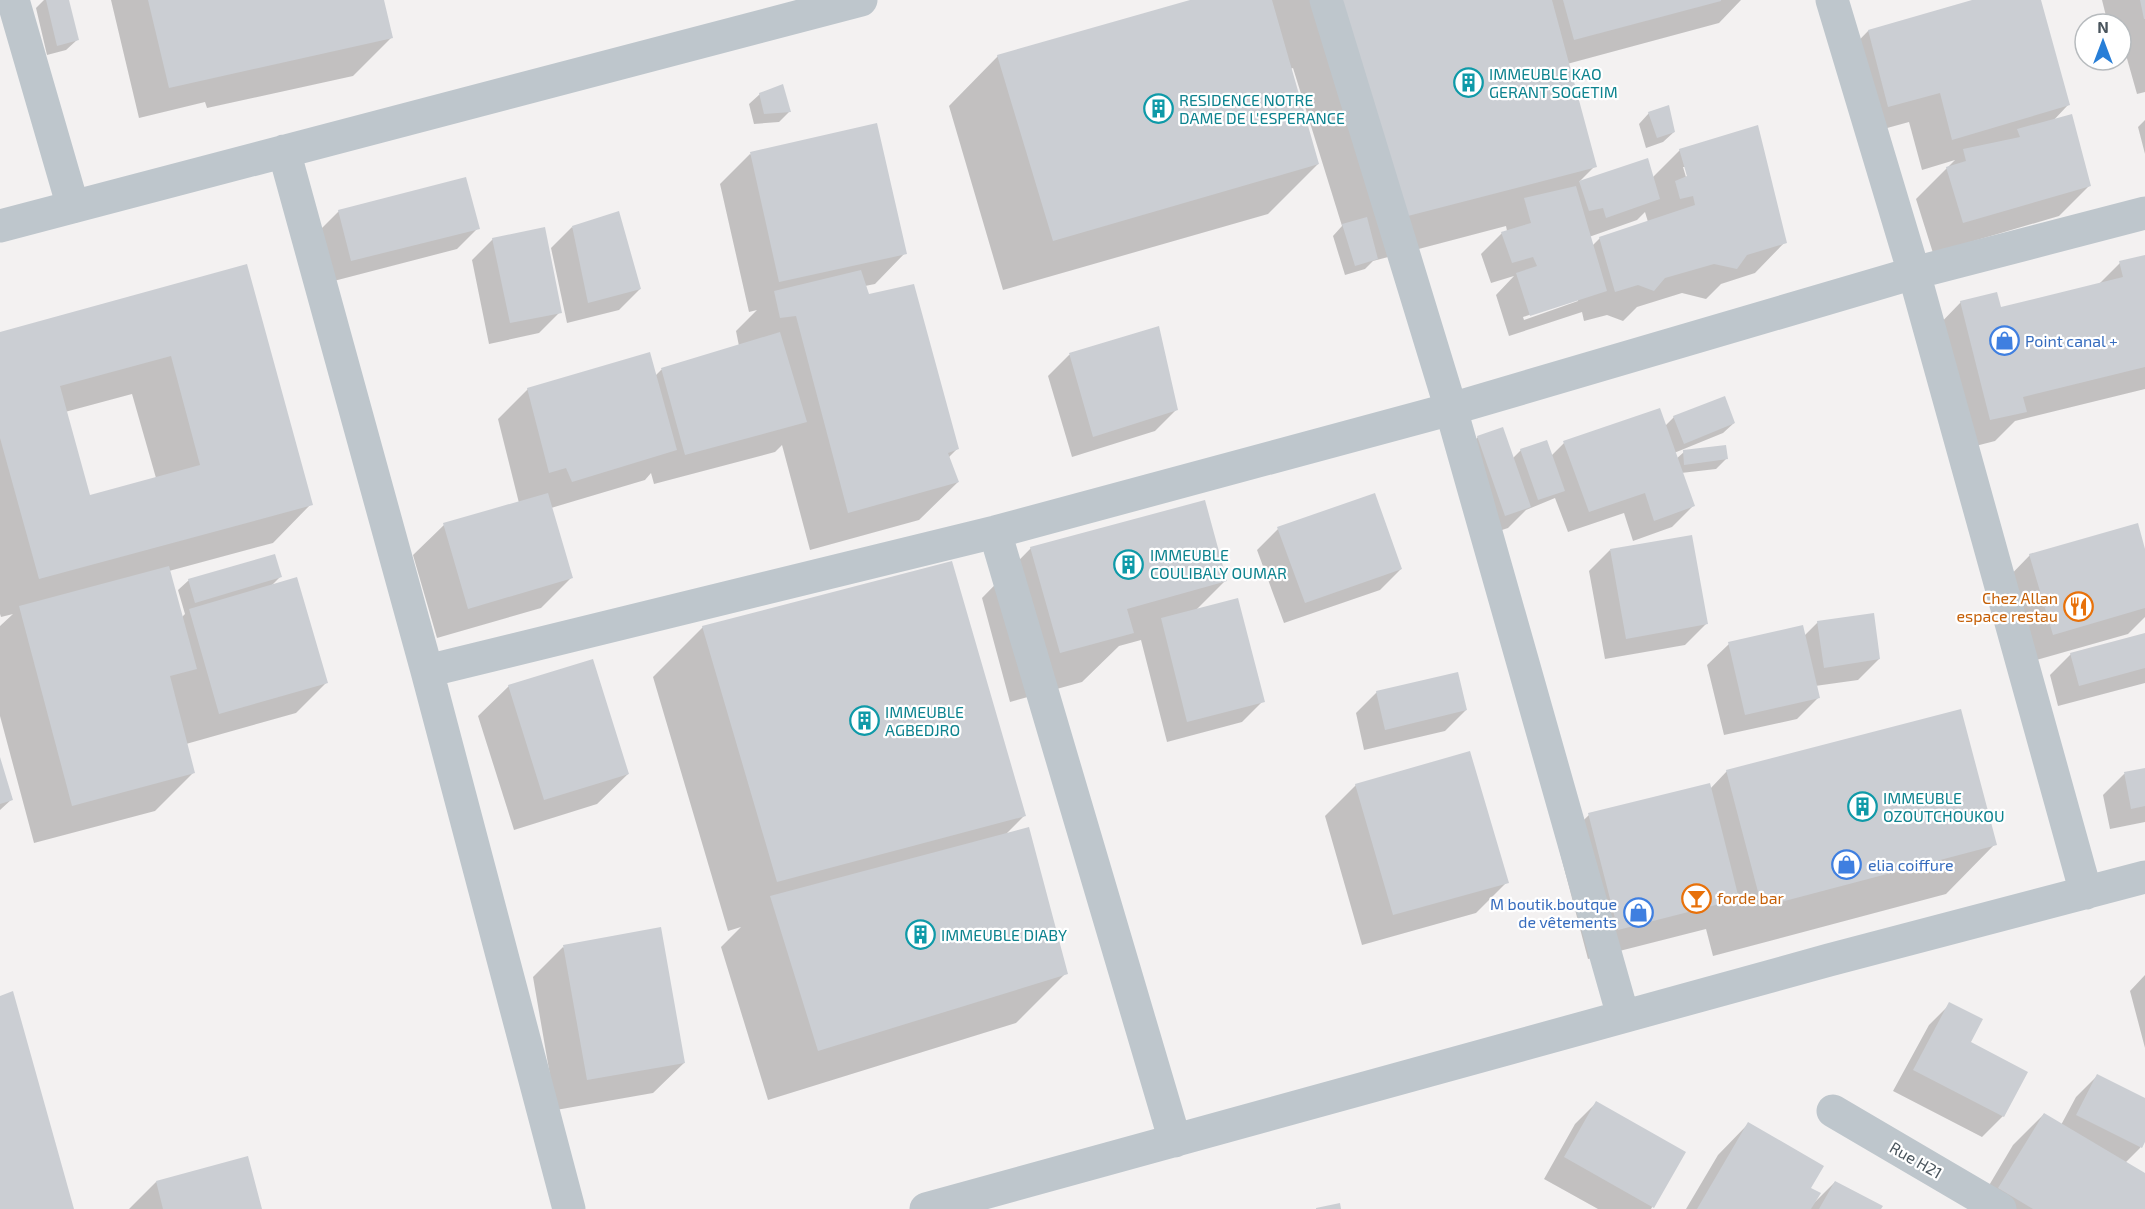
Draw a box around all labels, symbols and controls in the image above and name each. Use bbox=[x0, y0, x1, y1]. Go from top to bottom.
north arrow bbox=[2073, 12, 2133, 72]
text: N bbox=[2097, 17, 2109, 36]
place label: IMMEUBLE KAO GERANT SOGETIM bbox=[1489, 64, 1618, 101]
building icon: IMMEUBLE KAO GERANT SOGETIM bbox=[1452, 67, 1484, 99]
place label: RESIDENCE NOTRE DAME DE L'ESPERANCE bbox=[1179, 90, 1345, 127]
building icon: RESIDENCE NOTRE DAME DE L'ESPERANCE bbox=[1142, 93, 1174, 125]
shop icon: Point canal + bbox=[1988, 325, 2020, 357]
place label: Point canal + bbox=[2025, 331, 2118, 350]
place label: IMMEUBLE COULIBALY OUMAR bbox=[1150, 545, 1287, 582]
building icon: IMMEUBLE COULIBALY OUMAR bbox=[1113, 548, 1145, 580]
place label: Chez Allan espace restau bbox=[1956, 588, 2058, 625]
restaurant icon: Chez Allan espace restau bbox=[2063, 591, 2095, 623]
place label: IMMEUBLE AGBEDJRO bbox=[885, 702, 964, 739]
building icon: IMMEUBLE AGBEDJRO bbox=[848, 705, 880, 737]
place label: IMMEUBLE OZOUTCHOUKOU bbox=[1883, 788, 2005, 825]
building icon: IMMEUBLE OZOUTCHOUKOU bbox=[1846, 791, 1878, 823]
shop icon: elia coiffure bbox=[1831, 849, 1863, 881]
place label: elia coiffure bbox=[1868, 855, 1954, 874]
bar icon: forde bar bbox=[1680, 882, 1712, 914]
place label: forde bar bbox=[1717, 888, 1785, 907]
place label: M boutik.boutque de vêtements bbox=[1490, 894, 1617, 931]
shop icon: M boutik.boutque de vêtements bbox=[1622, 897, 1654, 929]
building icon: IMMEUBLE DIABY bbox=[904, 919, 936, 951]
place label: IMMEUBLE DIABY bbox=[941, 925, 1067, 944]
street label: Rue H21 bbox=[1887, 1137, 1946, 1182]

